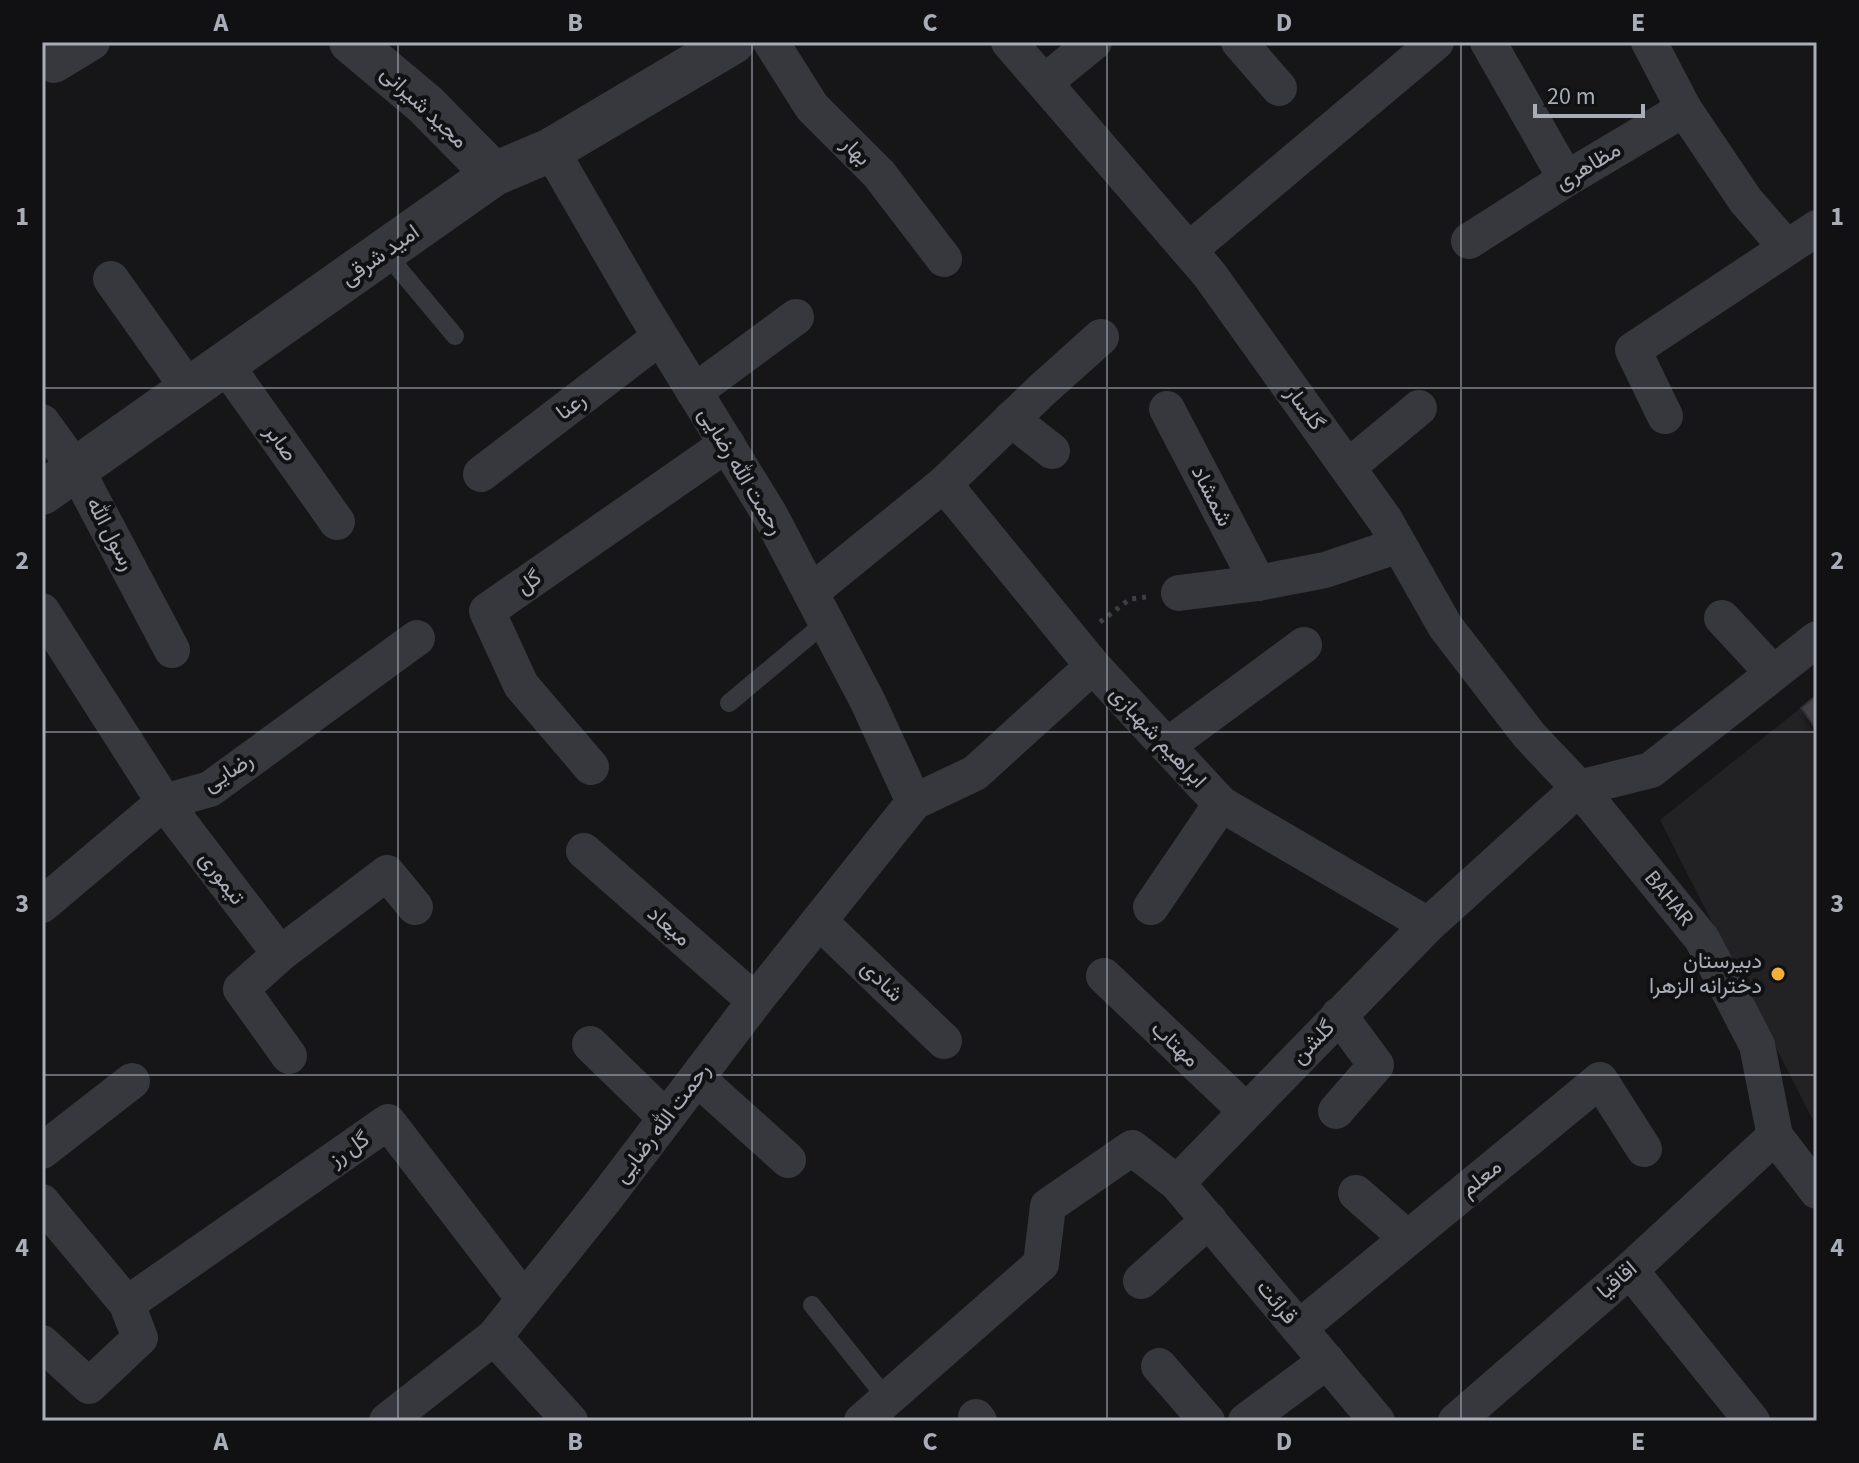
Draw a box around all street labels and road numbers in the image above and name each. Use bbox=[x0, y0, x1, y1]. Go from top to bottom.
street label: مجید شیرانی bbox=[373, 58, 475, 156]
street label: بهار bbox=[833, 128, 878, 173]
street label: مظاهری bbox=[1549, 134, 1627, 198]
street label: امید شرقی bbox=[334, 216, 426, 294]
street label: گلسار bbox=[1277, 378, 1332, 437]
street label: رعنا bbox=[549, 384, 593, 428]
street label: رحمت الله رضایی bbox=[690, 401, 792, 541]
street label: صابر bbox=[256, 417, 305, 468]
street label: شمشاد bbox=[1183, 460, 1241, 532]
street label: رسول الله bbox=[78, 492, 144, 576]
street label: گل bbox=[510, 562, 548, 602]
street label: ابراهیم شهبازی bbox=[1102, 679, 1214, 795]
street label: رضایی bbox=[197, 744, 259, 800]
street label: تیموری bbox=[191, 844, 253, 912]
street label: BAHAR bbox=[1637, 863, 1701, 933]
street label: میعاد bbox=[640, 898, 698, 954]
street label: شادی bbox=[853, 952, 911, 1010]
street label: گلشن bbox=[1284, 1012, 1342, 1072]
street label: مهتاب bbox=[1144, 1013, 1206, 1075]
street label: رحمت الله رضایی bbox=[606, 1056, 718, 1190]
street label: گل رز bbox=[321, 1123, 376, 1175]
street label: معلم bbox=[1453, 1151, 1509, 1205]
street label: اقاقیا bbox=[1590, 1253, 1644, 1307]
street label: قرائت bbox=[1249, 1273, 1305, 1331]

